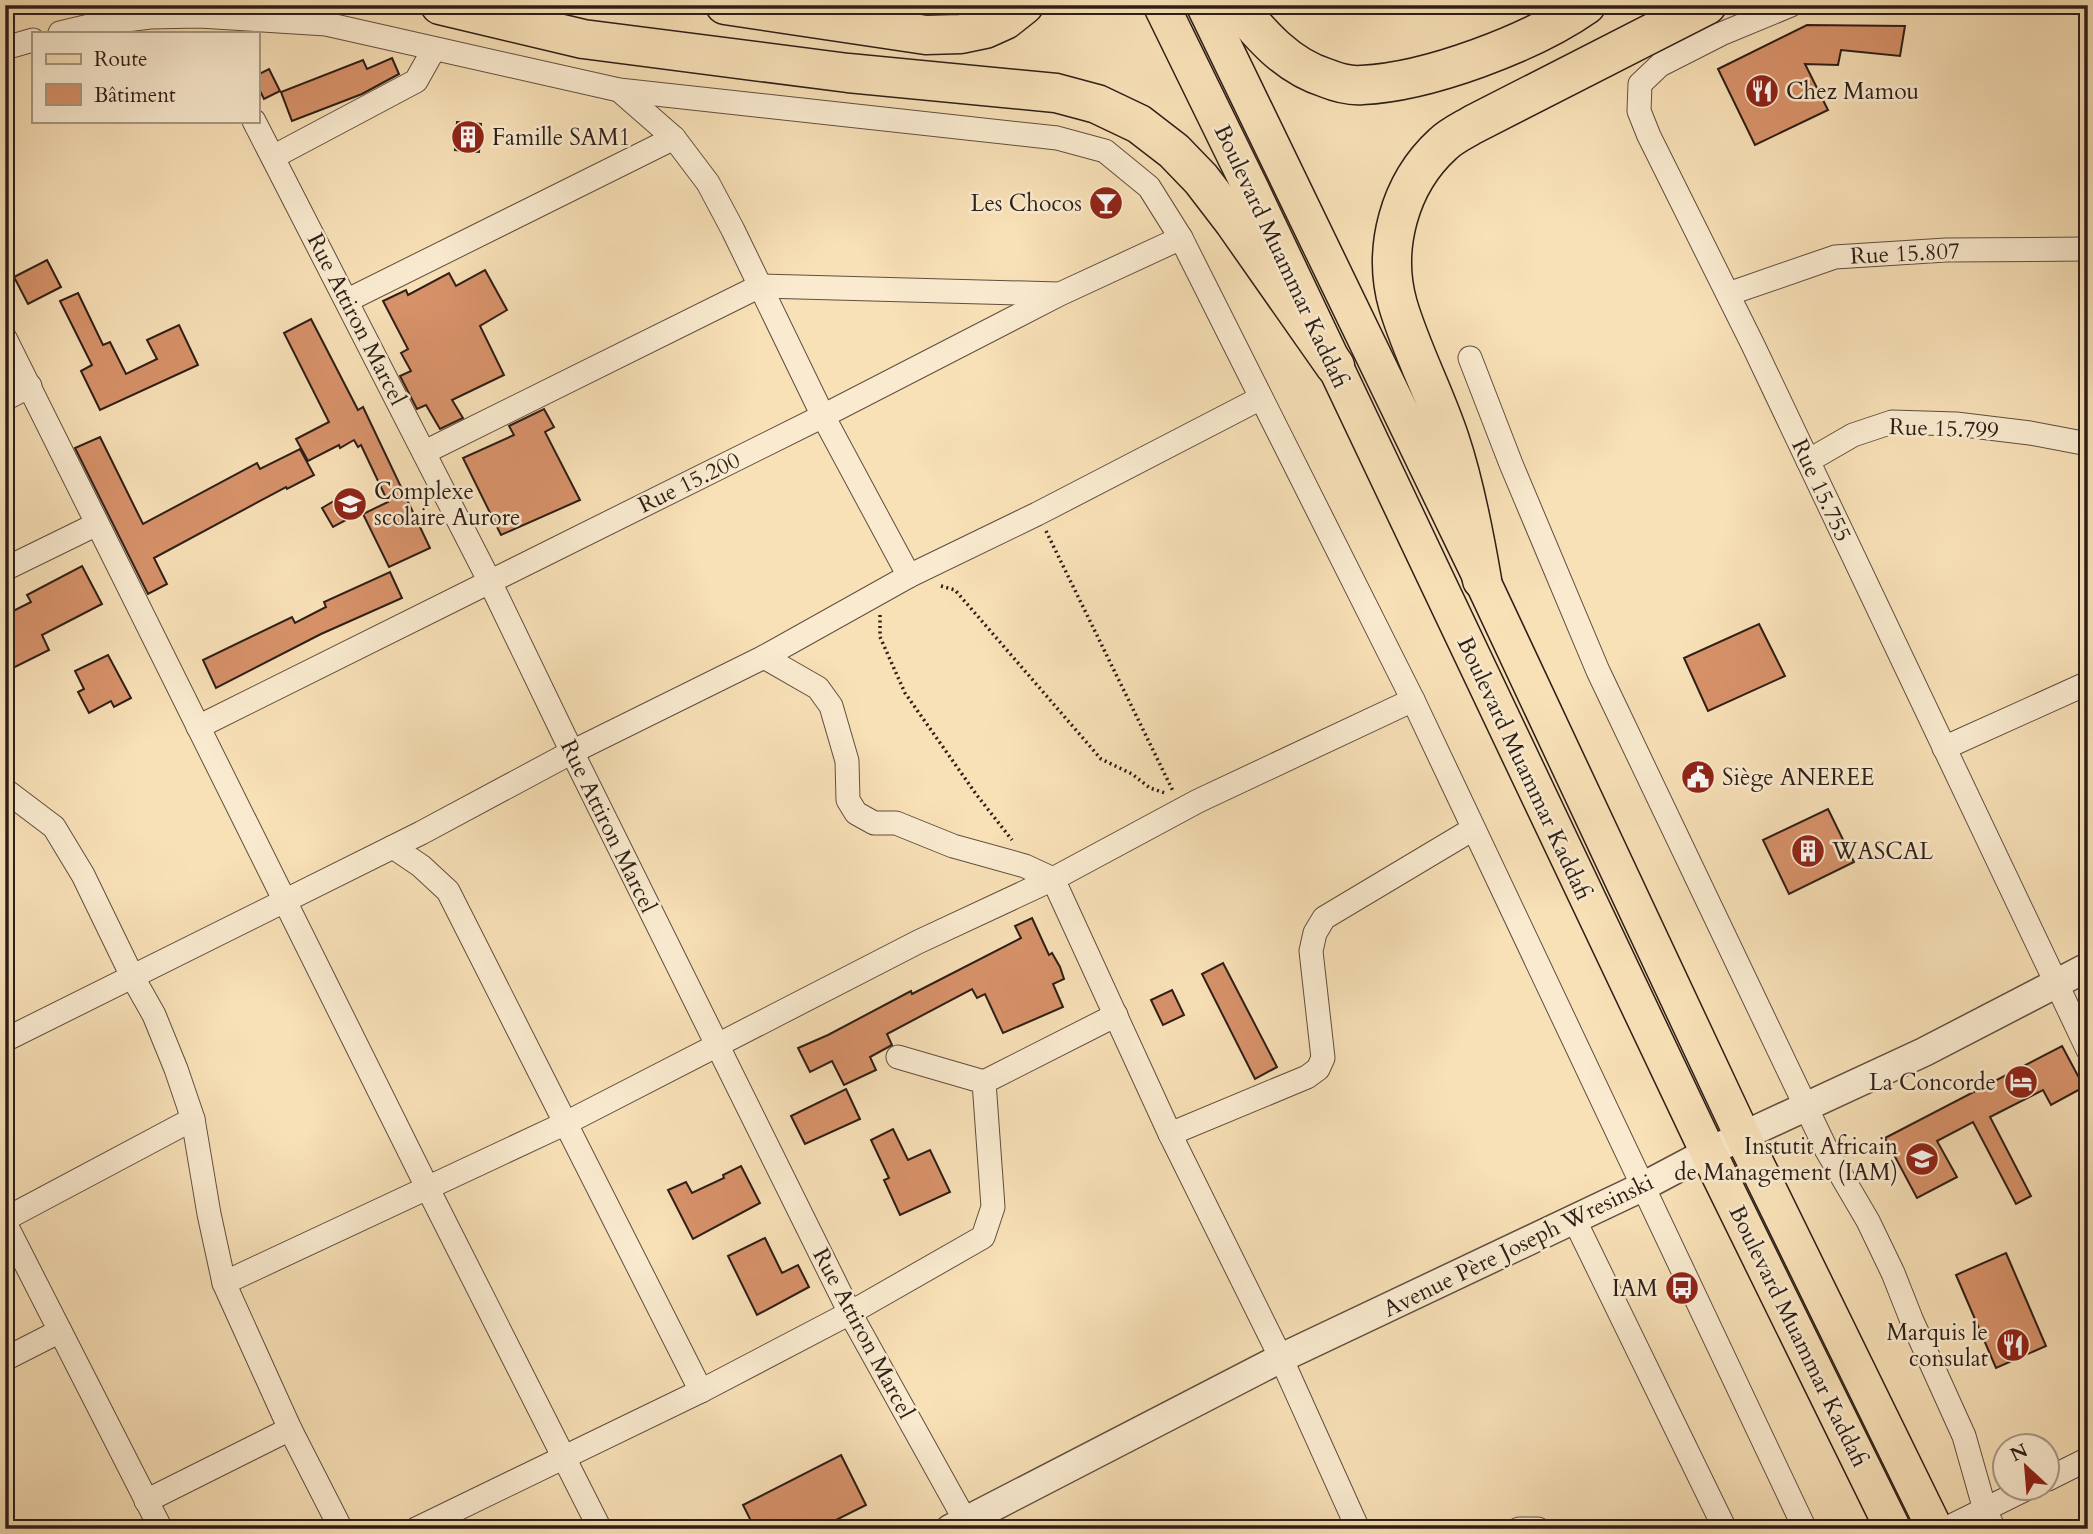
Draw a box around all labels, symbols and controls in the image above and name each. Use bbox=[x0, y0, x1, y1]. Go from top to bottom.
legend bbox=[32, 32, 259, 122]
text: Route bbox=[94, 45, 148, 74]
restaurant icon: Chez Mamou bbox=[1743, 72, 1781, 110]
place label: Chez Mamou bbox=[1786, 76, 1919, 107]
text: Bâtiment bbox=[94, 81, 176, 110]
building icon: Famille SAM1 bbox=[449, 118, 487, 156]
street label: Boulevard Muammar Kaddafi bbox=[1207, 119, 1356, 393]
place label: Famille SAM1 bbox=[492, 122, 631, 153]
bar icon: Les Chocos bbox=[1087, 184, 1125, 222]
place label: Les Chocos bbox=[971, 188, 1082, 219]
street label: Rue Attiron Marcel bbox=[300, 228, 413, 411]
street label: Rue 15.807 bbox=[1849, 235, 1961, 272]
street label: Rue 15.799 bbox=[1889, 411, 1999, 446]
street label: Rue 15.755 bbox=[1784, 434, 1859, 547]
street label: Rue 15.200 bbox=[633, 444, 745, 520]
place label: Complexe scolaire Aurore bbox=[374, 476, 521, 533]
school or university icon: Complexe scolaire Aurore bbox=[331, 485, 369, 523]
street label: Boulevard Muammar Kaddafi bbox=[1450, 631, 1599, 905]
street label: Rue Attiron Marcel bbox=[553, 734, 664, 918]
public building icon: Siège ANEREE bbox=[1679, 758, 1717, 796]
place label: Siège ANEREE bbox=[1722, 762, 1874, 793]
building icon: WASCAL bbox=[1789, 832, 1827, 870]
place label: WASCAL bbox=[1831, 836, 1933, 867]
hotel icon: La Concorde bbox=[2002, 1063, 2040, 1101]
place label: La Concorde bbox=[1869, 1067, 1996, 1098]
place label: Instutit Africain de Management (IAM) bbox=[1674, 1131, 1898, 1188]
school or university icon: Instutit Africain de Management (IAM) bbox=[1903, 1140, 1941, 1178]
street label: Avenue Père Joseph Wresinski bbox=[1378, 1166, 1659, 1325]
street label: Boulevard Muammar Kaddafi bbox=[1722, 1200, 1876, 1472]
street label: Rue Attiron Marcel bbox=[805, 1242, 922, 1424]
bus stop icon: IAM bbox=[1663, 1269, 1701, 1307]
place label: IAM bbox=[1612, 1273, 1658, 1304]
place label: Marquis le consulat bbox=[1886, 1317, 1988, 1374]
restaurant icon: Marquis le consulat bbox=[1994, 1326, 2032, 1364]
north arrow bbox=[1992, 1432, 2062, 1502]
text: N bbox=[2006, 1437, 2033, 1468]

